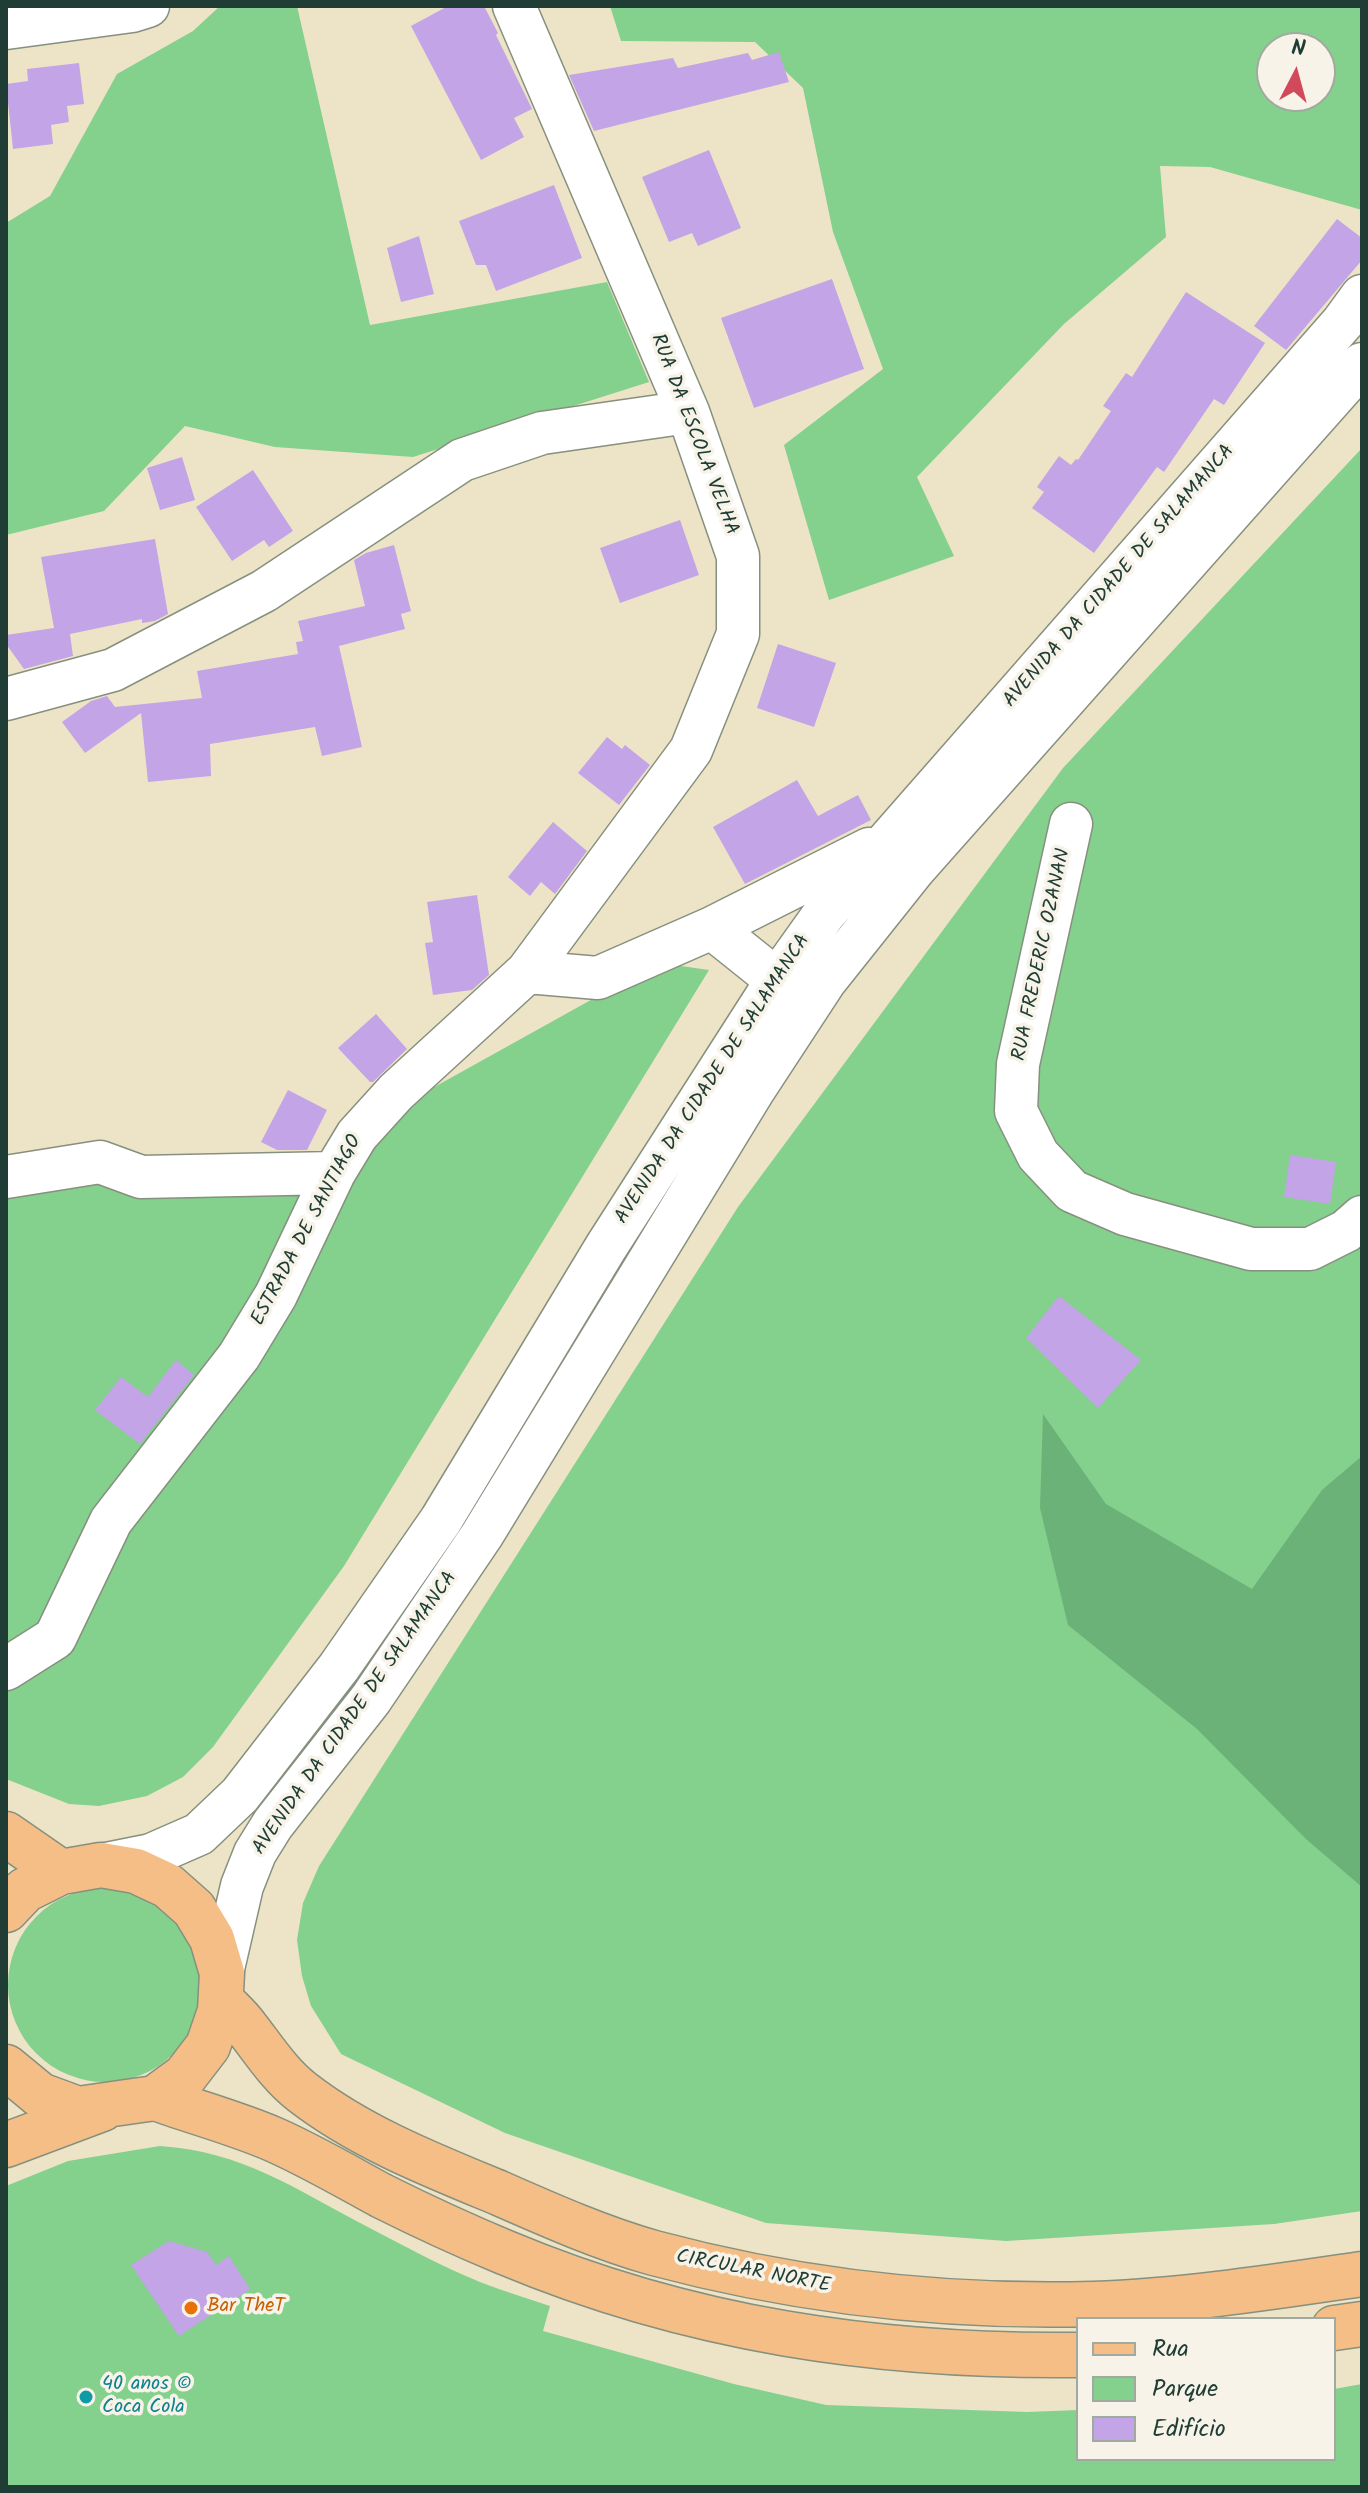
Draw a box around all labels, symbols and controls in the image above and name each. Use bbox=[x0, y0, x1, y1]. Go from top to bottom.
text: N bbox=[1290, 31, 1307, 68]
north arrow bbox=[1256, 32, 1336, 112]
street label: RUA DA ESCOLA VELHA bbox=[644, 331, 742, 539]
street label: AVENIDA DA CIDADE DE SALAMANCA bbox=[999, 441, 1241, 713]
street label: RUA FREDERIC OZANAN bbox=[1009, 847, 1077, 1063]
street label: AVENIDA DA CIDADE DE SALAMANCA bbox=[611, 931, 817, 1229]
street label: ESTRADA DE SANTIAGO bbox=[248, 1132, 368, 1330]
street label: AVENIDA DA CIDADE DE SALAMANCA bbox=[249, 1568, 463, 1860]
street label: CIRCULAR NORTE bbox=[674, 2246, 832, 2300]
place label: Bar TheT bbox=[207, 2296, 285, 2320]
marker: Bar TheT bbox=[182, 2299, 200, 2317]
legend bbox=[1076, 2317, 1336, 2461]
text: Rua bbox=[1152, 2330, 1189, 2369]
text: Parque bbox=[1152, 2370, 1218, 2409]
place label: 40 anos © Coca Cola bbox=[102, 2374, 191, 2421]
marker: 40 anos © Coca Cola bbox=[77, 2388, 95, 2406]
text: Edifício bbox=[1152, 2410, 1226, 2449]

